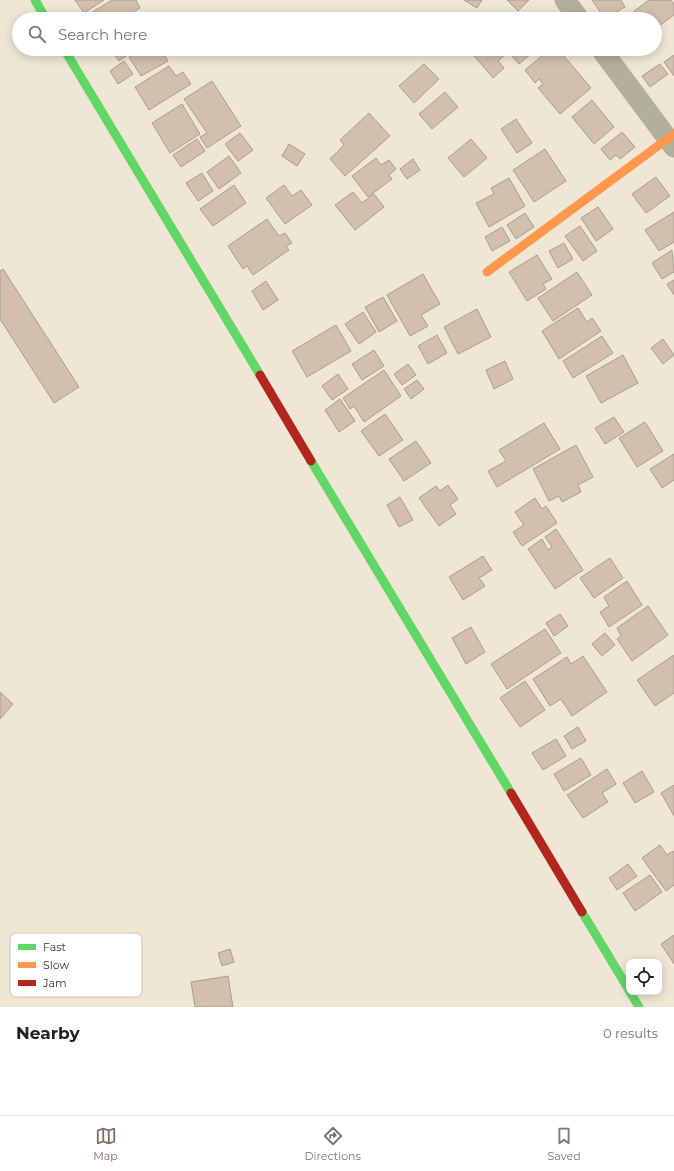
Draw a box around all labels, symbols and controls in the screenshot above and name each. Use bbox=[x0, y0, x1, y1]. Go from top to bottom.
search box bbox=[12, 12, 662, 56]
icon: search bbox=[26, 23, 48, 45]
text: Search here bbox=[58, 25, 147, 44]
legend bbox=[10, 933, 142, 997]
text: Fast bbox=[43, 940, 67, 954]
text: Slow bbox=[43, 958, 69, 972]
map controls bbox=[626, 959, 662, 995]
button: locate bbox=[626, 959, 662, 995]
text: Jam bbox=[42, 976, 67, 990]
text: Nearby bbox=[16, 1023, 80, 1043]
text: 0 results bbox=[603, 1025, 658, 1041]
tab: Map bbox=[93, 1125, 118, 1163]
tab: Directions bbox=[305, 1125, 361, 1163]
tab: Saved bbox=[548, 1125, 581, 1163]

